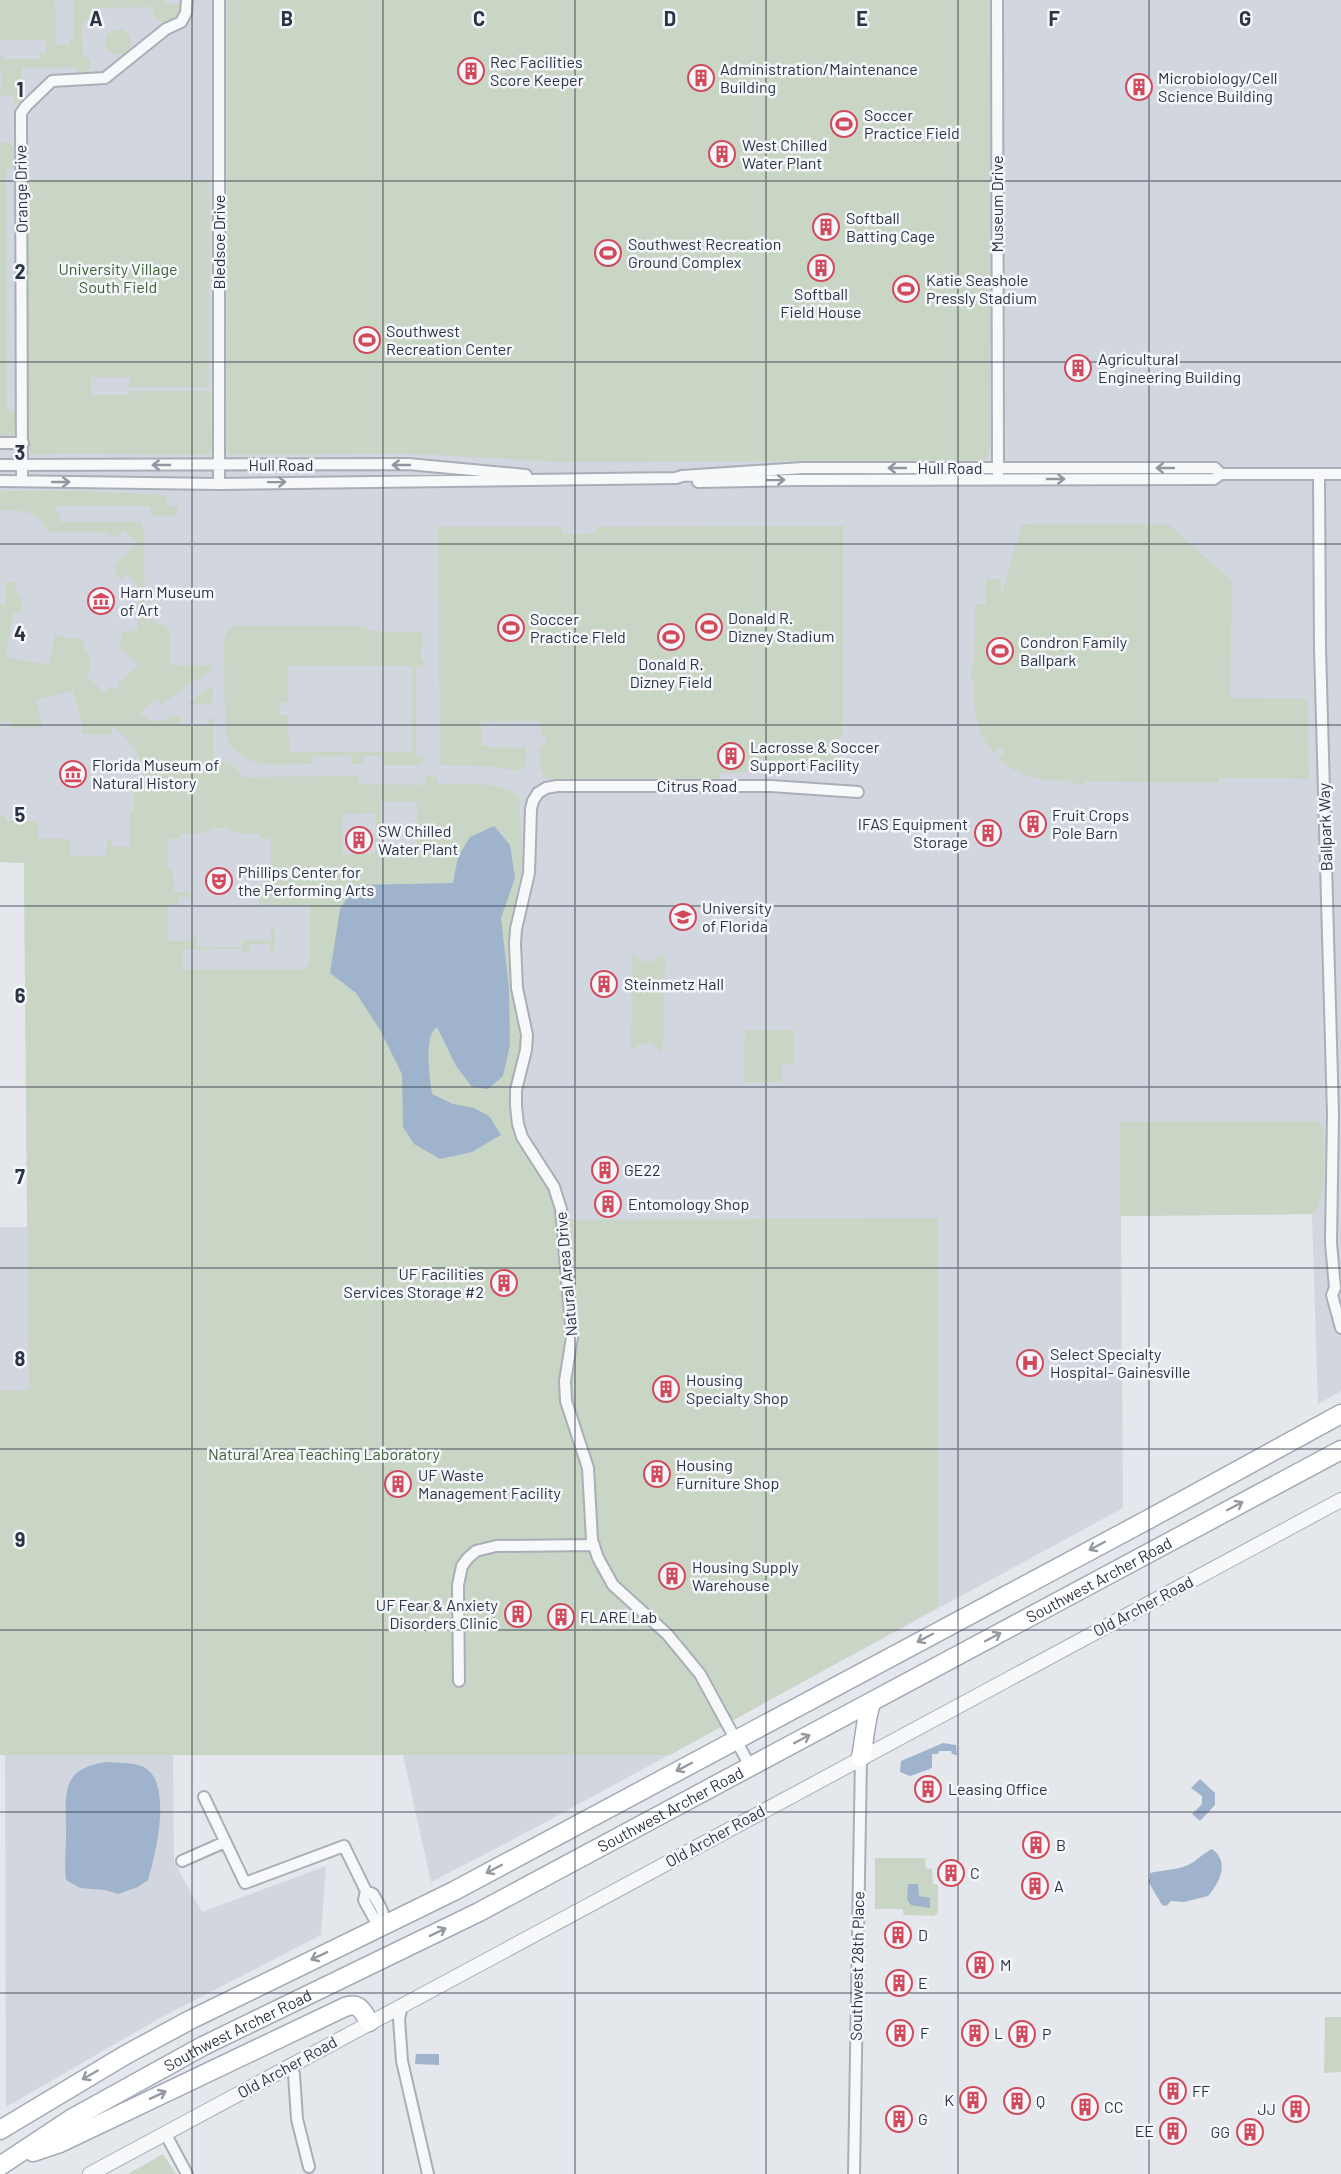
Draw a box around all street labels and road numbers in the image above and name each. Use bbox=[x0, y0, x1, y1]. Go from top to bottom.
street label: Orange Drive bbox=[10, 145, 31, 233]
street label: Museum Drive bbox=[987, 156, 1006, 252]
street label: Bledsoe Drive bbox=[209, 195, 228, 289]
street label: Hull Road bbox=[249, 455, 313, 474]
street label: Hull Road bbox=[918, 458, 982, 477]
street label: Citrus Road bbox=[657, 776, 737, 795]
street label: Ballpark Way bbox=[1313, 782, 1336, 871]
street label: Natural Area Drive bbox=[551, 1211, 580, 1337]
street label: Southwest Archer Road bbox=[1022, 1533, 1175, 1626]
street label: Old Archer Road bbox=[1089, 1571, 1196, 1640]
street label: Southwest Archer Road bbox=[594, 1762, 746, 1856]
street label: Old Archer Road bbox=[662, 1800, 768, 1871]
street label: Southwest 28th Place bbox=[846, 1891, 867, 2041]
street label: Southwest Archer Road bbox=[160, 1985, 314, 2075]
street label: Old Archer Road bbox=[234, 2031, 340, 2102]

